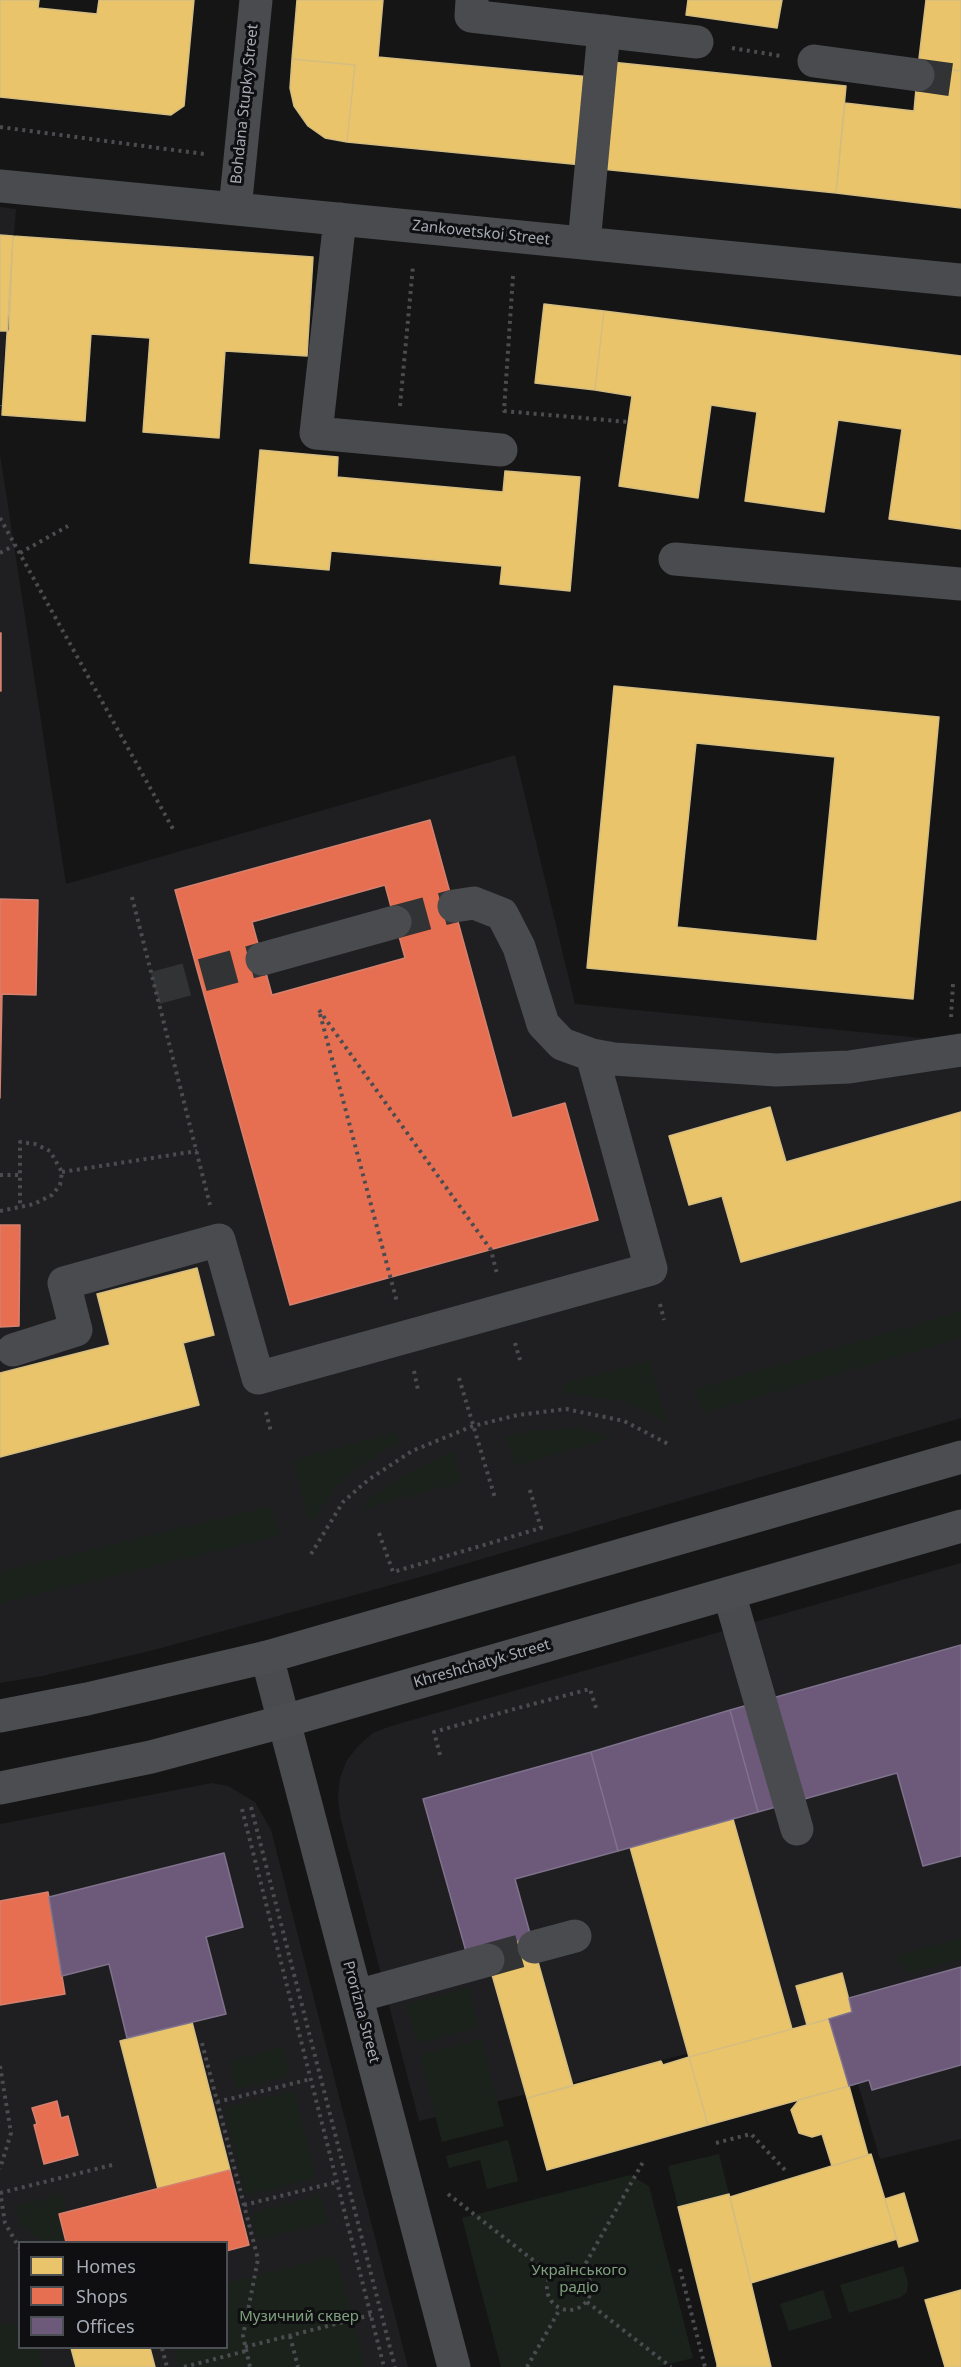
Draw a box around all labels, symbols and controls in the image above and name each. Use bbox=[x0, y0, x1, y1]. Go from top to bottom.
street label: Bohdana Stupky Street bbox=[228, 23, 262, 185]
street label: Zankovetskoi Street bbox=[411, 217, 551, 249]
street label: Khreshchatyk Street bbox=[412, 1636, 552, 1692]
street label: Prorizna Street bbox=[339, 1959, 383, 2065]
legend bbox=[18, 2241, 228, 2349]
text: Homes bbox=[76, 2254, 136, 2278]
park label: Українського радіо bbox=[531, 2262, 627, 2297]
text: Shops bbox=[76, 2284, 128, 2308]
park label: Музичний сквер bbox=[239, 2308, 359, 2326]
text: Offices bbox=[76, 2314, 135, 2338]

